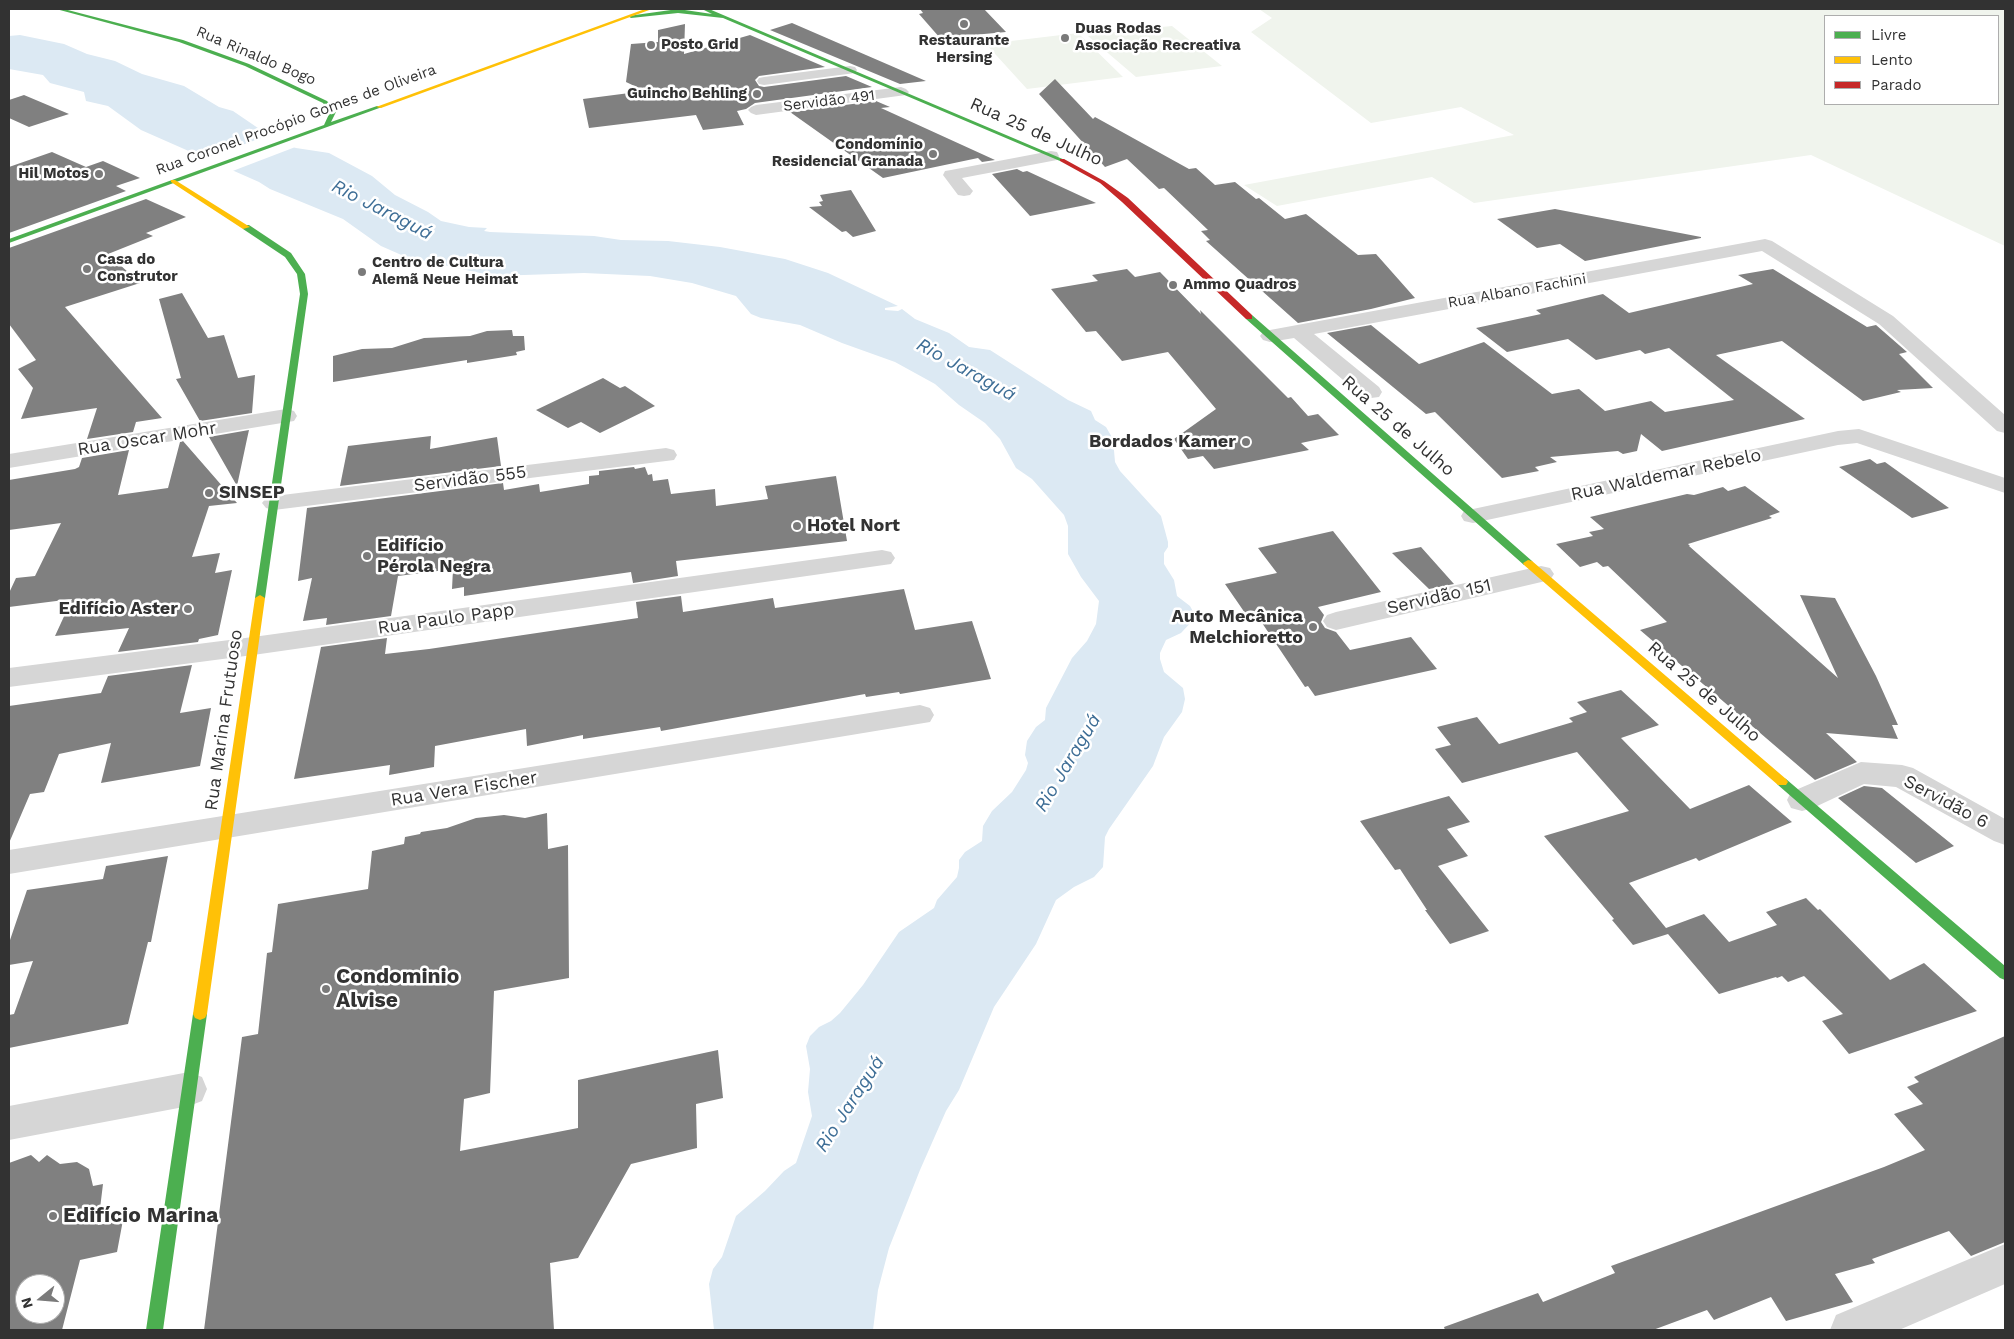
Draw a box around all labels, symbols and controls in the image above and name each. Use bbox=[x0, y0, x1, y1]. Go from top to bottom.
legend bbox=[1824, 15, 1999, 105]
marker: Restaurante Hersing bbox=[958, 18, 970, 30]
place label: Duas Rodas Associação Recreativa bbox=[1075, 20, 1241, 55]
street label: Rua Rinaldo Bogo bbox=[193, 23, 319, 89]
text: Livre bbox=[1871, 26, 1906, 44]
place label: Restaurante Hersing bbox=[918, 32, 1010, 67]
marker: Duas Rodas Associação Recreativa bbox=[1059, 32, 1071, 44]
place label: Posto Grid bbox=[661, 36, 739, 54]
marker: Posto Grid bbox=[645, 39, 657, 51]
text: Lento bbox=[1871, 51, 1913, 69]
street label: Rua Coronel Procópio Gomes de Oliveira bbox=[153, 61, 439, 179]
text: Parado bbox=[1871, 76, 1921, 94]
place label: Guincho Behling bbox=[627, 85, 747, 103]
street label: Servidão 491 bbox=[782, 86, 876, 116]
marker: Guincho Behling bbox=[751, 88, 763, 100]
street label: Rua 25 de Julho bbox=[966, 93, 1106, 171]
place label: Condomínio Residencial Granada bbox=[772, 136, 923, 171]
marker: Condomínio Residencial Granada bbox=[927, 148, 939, 160]
place label: Hil Motos bbox=[18, 165, 89, 183]
marker: Hil Motos bbox=[93, 168, 105, 180]
water label: Rio Jaraguá bbox=[328, 175, 436, 245]
place label: Casa do Construtor bbox=[97, 251, 178, 286]
place label: Centro de Cultura Alemã Neue Heimat bbox=[372, 254, 518, 289]
marker: Casa do Construtor bbox=[81, 263, 93, 275]
marker: Centro de Cultura Alemã Neue Heimat bbox=[356, 266, 368, 278]
street label: Rua Albano Fachini bbox=[1446, 270, 1588, 312]
place label: Ammo Quadros bbox=[1183, 276, 1296, 294]
marker: Ammo Quadros bbox=[1167, 279, 1179, 291]
water label: Rio Jaraguá bbox=[912, 333, 1020, 407]
street label: Rua 25 de Julho bbox=[1337, 371, 1459, 481]
street label: Rua Oscar Mohr bbox=[76, 417, 218, 461]
place label: Bordados Kamer bbox=[1089, 431, 1236, 453]
marker: Bordados Kamer bbox=[1240, 436, 1252, 448]
street label: Rua Waldemar Rebelo bbox=[1569, 444, 1763, 506]
street label: Servidão 555 bbox=[412, 461, 528, 497]
place label: SINSEP bbox=[219, 482, 285, 504]
marker: SINSEP bbox=[203, 487, 215, 499]
place label: Hotel Nort bbox=[807, 515, 900, 537]
marker: Hotel Nort bbox=[791, 520, 803, 532]
place label: Edifício Pérola Negra bbox=[377, 535, 491, 578]
marker: Edifício Pérola Negra bbox=[361, 550, 373, 562]
street label: Servidão 151 bbox=[1385, 575, 1493, 619]
place label: Edifício Aster bbox=[58, 598, 178, 620]
street label: Rua Paulo Papp bbox=[376, 599, 516, 639]
marker: Edifício Aster bbox=[182, 603, 194, 615]
place label: Auto Mecânica Melchioretto bbox=[1172, 606, 1303, 649]
marker: Auto Mecânica Melchioretto bbox=[1307, 621, 1319, 633]
street label: Rua Marina Frutuoso bbox=[201, 628, 247, 812]
street label: Rua 25 de Julho bbox=[1643, 637, 1765, 747]
water label: Rio Jaraguá bbox=[1030, 710, 1106, 816]
street label: Rua Vera Fischer bbox=[389, 767, 539, 811]
street label: Servidão 6 bbox=[1900, 771, 1992, 833]
place label: Condominio Alvise bbox=[336, 964, 459, 1014]
marker: Condominio Alvise bbox=[320, 983, 332, 995]
water label: Rio Jaraguá bbox=[810, 1052, 890, 1156]
place label: Edifício Marina bbox=[63, 1203, 218, 1229]
marker: Edifício Marina bbox=[47, 1210, 59, 1222]
north arrow bbox=[15, 1274, 65, 1324]
text: N bbox=[17, 1296, 36, 1310]

